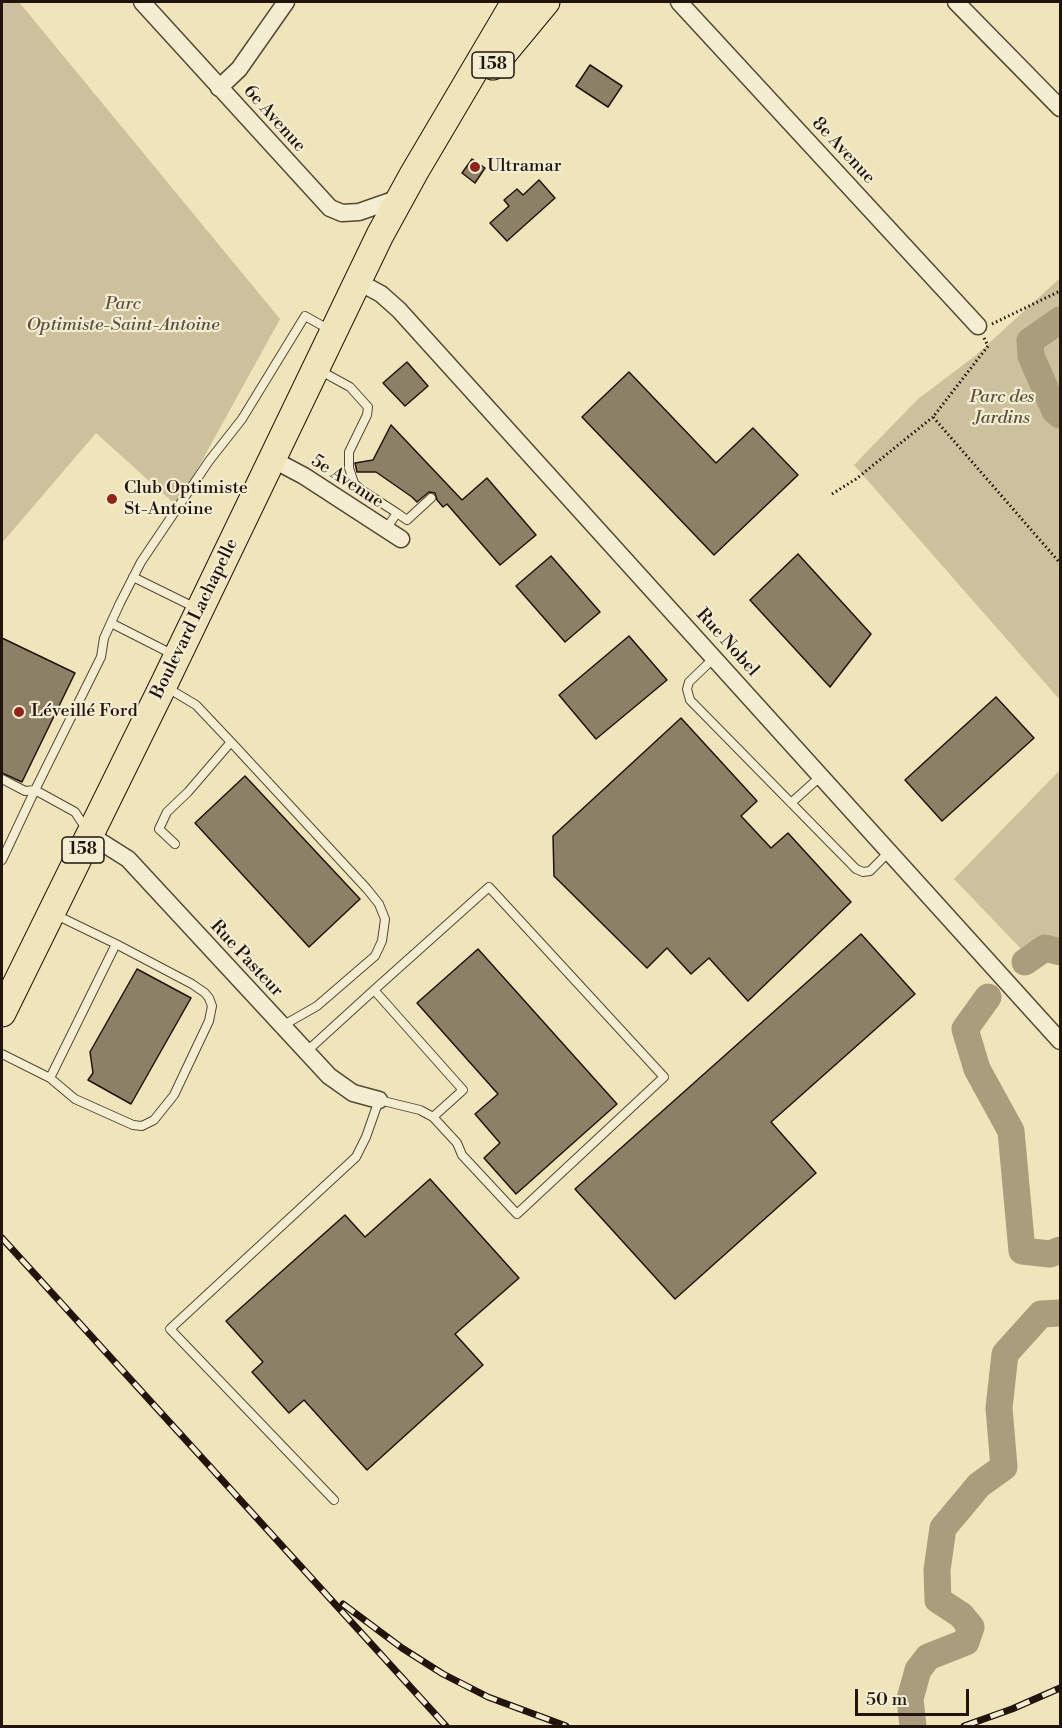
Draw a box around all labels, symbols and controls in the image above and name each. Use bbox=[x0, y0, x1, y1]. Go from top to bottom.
road number: 158 bbox=[472, 52, 514, 78]
street label: 6e Avenue bbox=[238, 81, 310, 157]
street label: 8e Avenue bbox=[807, 113, 879, 189]
place label: Ultramar bbox=[487, 156, 561, 178]
marker: Ultramar bbox=[468, 160, 482, 174]
park label: Parc Optimiste-Saint-Antoine bbox=[26, 294, 220, 336]
park label: Parc des Jardins bbox=[970, 387, 1034, 430]
street label: 5e Avenue bbox=[307, 451, 387, 513]
place label: Club Optimiste St-Antoine bbox=[124, 478, 248, 520]
marker: Club Optimiste St-Antoine bbox=[105, 492, 119, 506]
street label: Boulevard Lachapelle bbox=[147, 535, 243, 703]
street label: Rue Nobel bbox=[691, 605, 763, 681]
place label: Léveillé Ford bbox=[31, 701, 138, 723]
marker: Léveillé Ford bbox=[12, 705, 26, 719]
road number: 158 bbox=[62, 837, 104, 863]
street label: Rue Pasteur bbox=[205, 916, 287, 1002]
scale bar bbox=[858, 1677, 972, 1715]
text: 50 m bbox=[866, 1688, 907, 1711]

